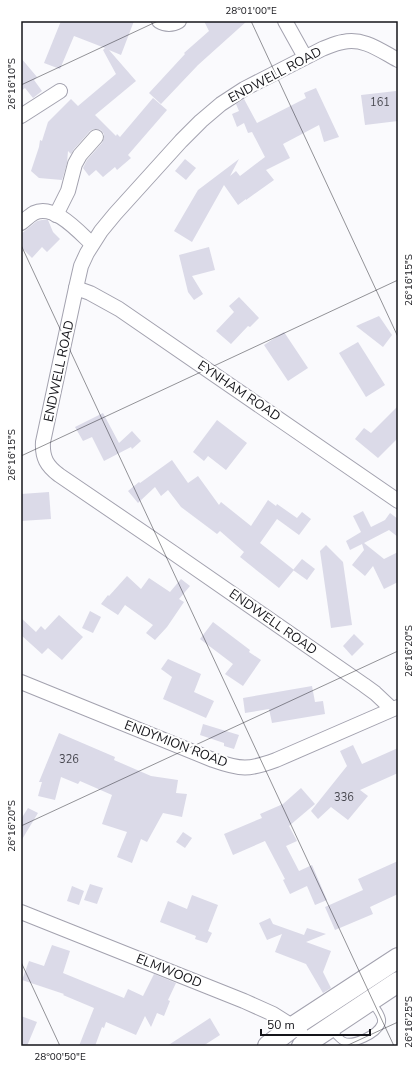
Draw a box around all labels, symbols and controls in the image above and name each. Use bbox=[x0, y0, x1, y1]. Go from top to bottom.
text: 28°01'00"E bbox=[225, 4, 277, 18]
street label: ENDWELL ROAD bbox=[225, 43, 325, 107]
text: 26°16'10"S bbox=[5, 58, 19, 110]
house number: 161 bbox=[370, 95, 390, 110]
text: 26°16'15"S bbox=[402, 254, 416, 306]
street label: ENDWELL ROAD bbox=[39, 318, 79, 424]
street label: EYNHAM ROAD bbox=[194, 357, 284, 425]
text: 26°16'15"S bbox=[5, 429, 19, 481]
street label: ENDWELL ROAD bbox=[225, 585, 321, 659]
text: 26°16'20"S bbox=[402, 625, 416, 677]
street label: ENDYMION ROAD bbox=[122, 716, 230, 772]
house number: 326 bbox=[59, 752, 79, 767]
house number: 336 bbox=[334, 790, 354, 805]
text: 26°16'20"S bbox=[5, 800, 19, 852]
street label: ELMWOOD bbox=[133, 950, 205, 992]
text: 26°16'25"S bbox=[402, 996, 416, 1048]
scale bar bbox=[261, 1011, 370, 1037]
text: 50 m bbox=[267, 1017, 295, 1033]
text: 28°00'50"E bbox=[34, 1050, 86, 1064]

